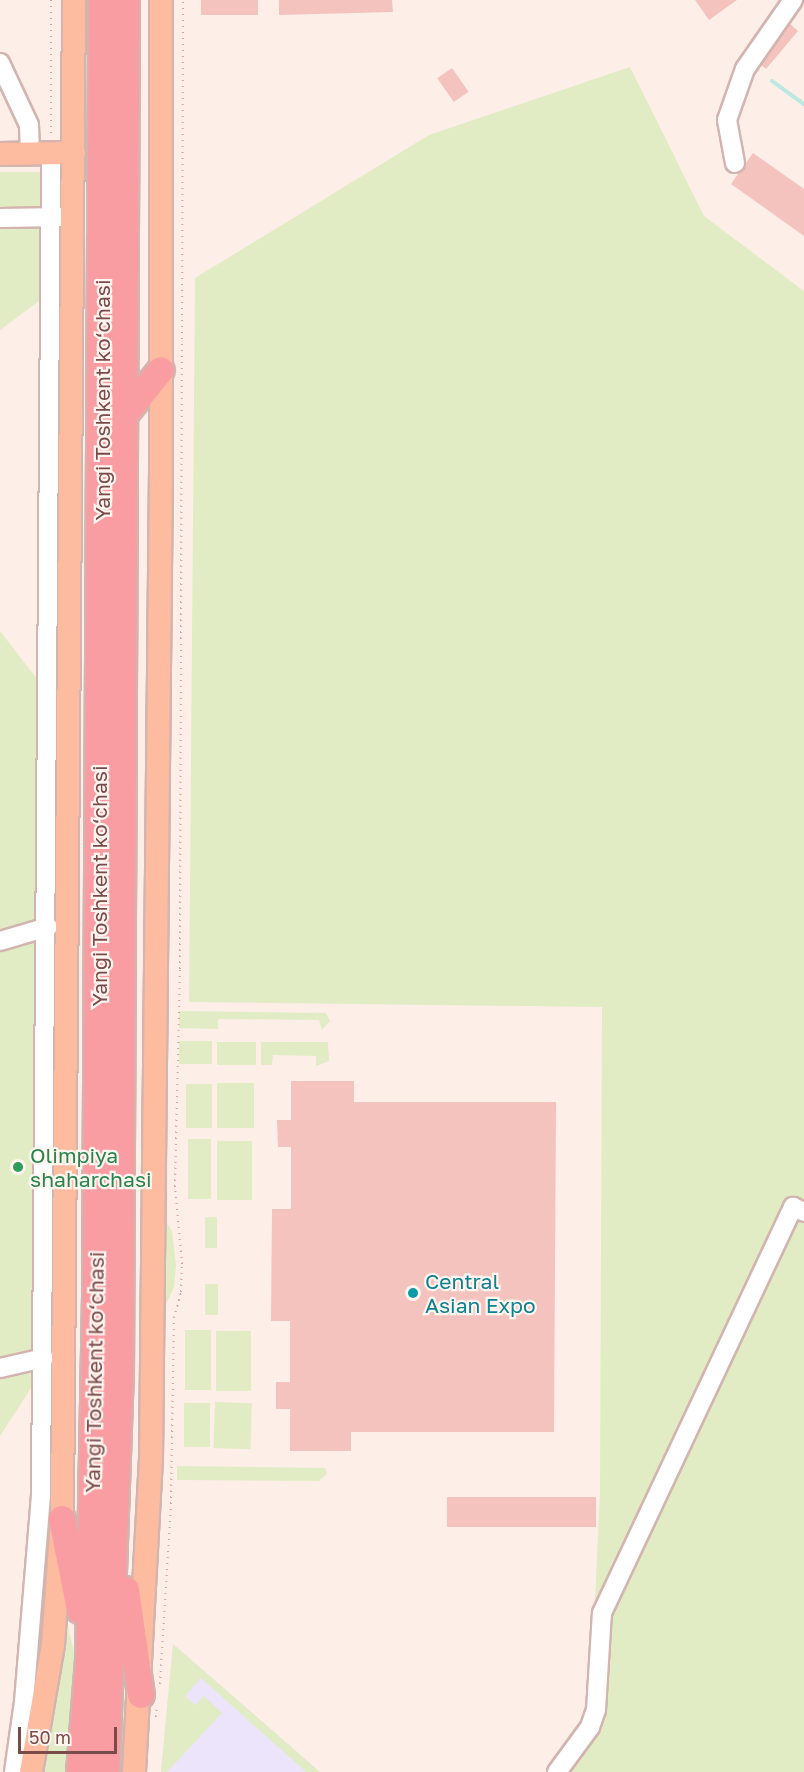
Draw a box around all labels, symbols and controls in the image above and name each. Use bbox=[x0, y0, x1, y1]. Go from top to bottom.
street label: Yangi Toshkent ko‘chasi bbox=[89, 279, 115, 521]
street label: Yangi Toshkent ko‘chasi bbox=[86, 765, 112, 1007]
place label: Olimpiya shaharchasi bbox=[30, 1142, 152, 1192]
marker: Olimpiya shaharchasi bbox=[11, 1160, 25, 1174]
street label: Yangi Toshkent ko‘chasi bbox=[79, 1251, 109, 1493]
place label: Central Asian Expo bbox=[425, 1268, 536, 1318]
marker: Central Asian Expo bbox=[406, 1286, 420, 1300]
scale bar bbox=[21, 1715, 120, 1753]
text: 50 m bbox=[29, 1726, 71, 1748]

